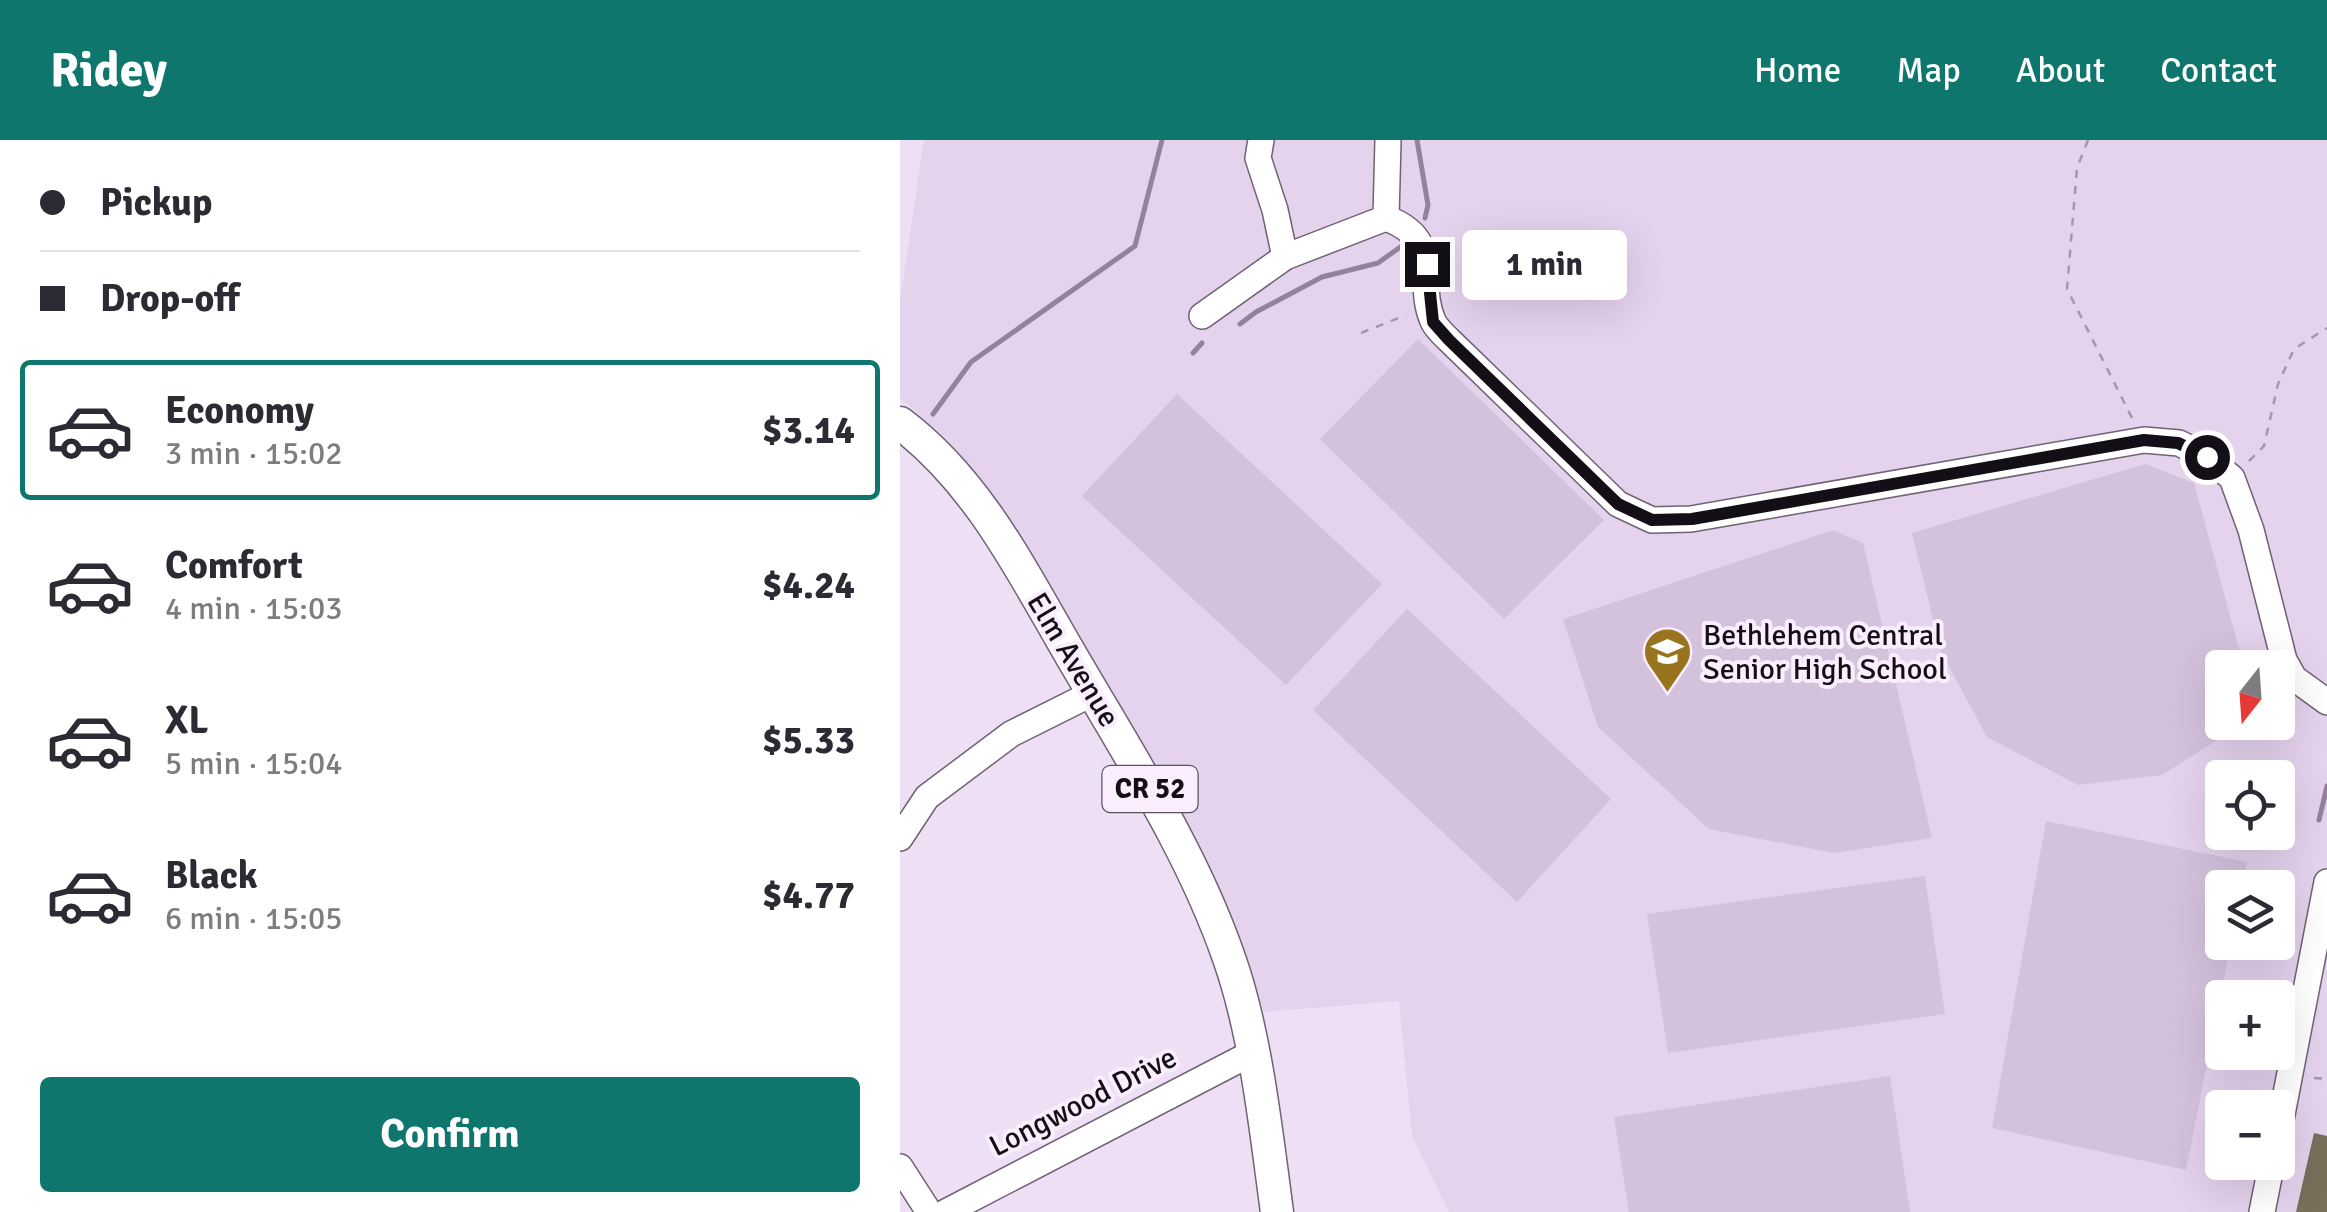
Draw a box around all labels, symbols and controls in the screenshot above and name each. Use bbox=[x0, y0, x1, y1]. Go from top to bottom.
text: Ridey bbox=[50, 41, 167, 100]
text: Home bbox=[1754, 49, 1841, 92]
text: Map bbox=[1896, 49, 1961, 92]
text: About bbox=[2016, 49, 2105, 92]
text: Contact bbox=[2160, 49, 2277, 92]
text: Pickup bbox=[100, 179, 212, 226]
callout: 1 min bbox=[1462, 229, 1627, 299]
route end bbox=[1405, 242, 1450, 287]
text: 1 min bbox=[1506, 245, 1583, 284]
text: Drop-off bbox=[100, 275, 240, 322]
icon: car bbox=[45, 385, 135, 475]
text: Economy bbox=[165, 387, 314, 434]
text: $3.14 bbox=[762, 407, 855, 454]
text: 3 min · 15:02 bbox=[165, 434, 343, 473]
route start bbox=[2185, 435, 2230, 480]
icon: car bbox=[45, 540, 135, 630]
text: Comfort bbox=[165, 542, 303, 589]
text: $4.24 bbox=[762, 562, 855, 609]
street label: Elm Avenue bbox=[1018, 586, 1128, 734]
text: 4 min · 15:03 bbox=[165, 589, 343, 628]
place label: Bethlehem Central Senior High School bbox=[1703, 617, 1947, 688]
school or university icon: Bethlehem Central Senior High School bbox=[1642, 626, 1694, 694]
north arrow bbox=[2205, 650, 2295, 740]
map controls bbox=[2205, 650, 2295, 1180]
icon: car bbox=[45, 695, 135, 785]
text: XL bbox=[165, 697, 208, 744]
text: $5.33 bbox=[762, 717, 855, 764]
text: 5 min · 15:04 bbox=[165, 744, 343, 783]
button: locate bbox=[2205, 760, 2295, 850]
road number: CR 52 bbox=[1102, 766, 1198, 812]
icon: car bbox=[45, 850, 135, 940]
text: Black bbox=[165, 852, 258, 899]
button: layers bbox=[2205, 870, 2295, 960]
text: $4.77 bbox=[762, 872, 855, 919]
text: 6 min · 15:05 bbox=[165, 899, 343, 938]
button: + bbox=[2205, 980, 2295, 1070]
street label: Longwood Drive bbox=[983, 1039, 1183, 1165]
button: Confirm bbox=[40, 1077, 860, 1192]
button: − bbox=[2205, 1090, 2295, 1180]

